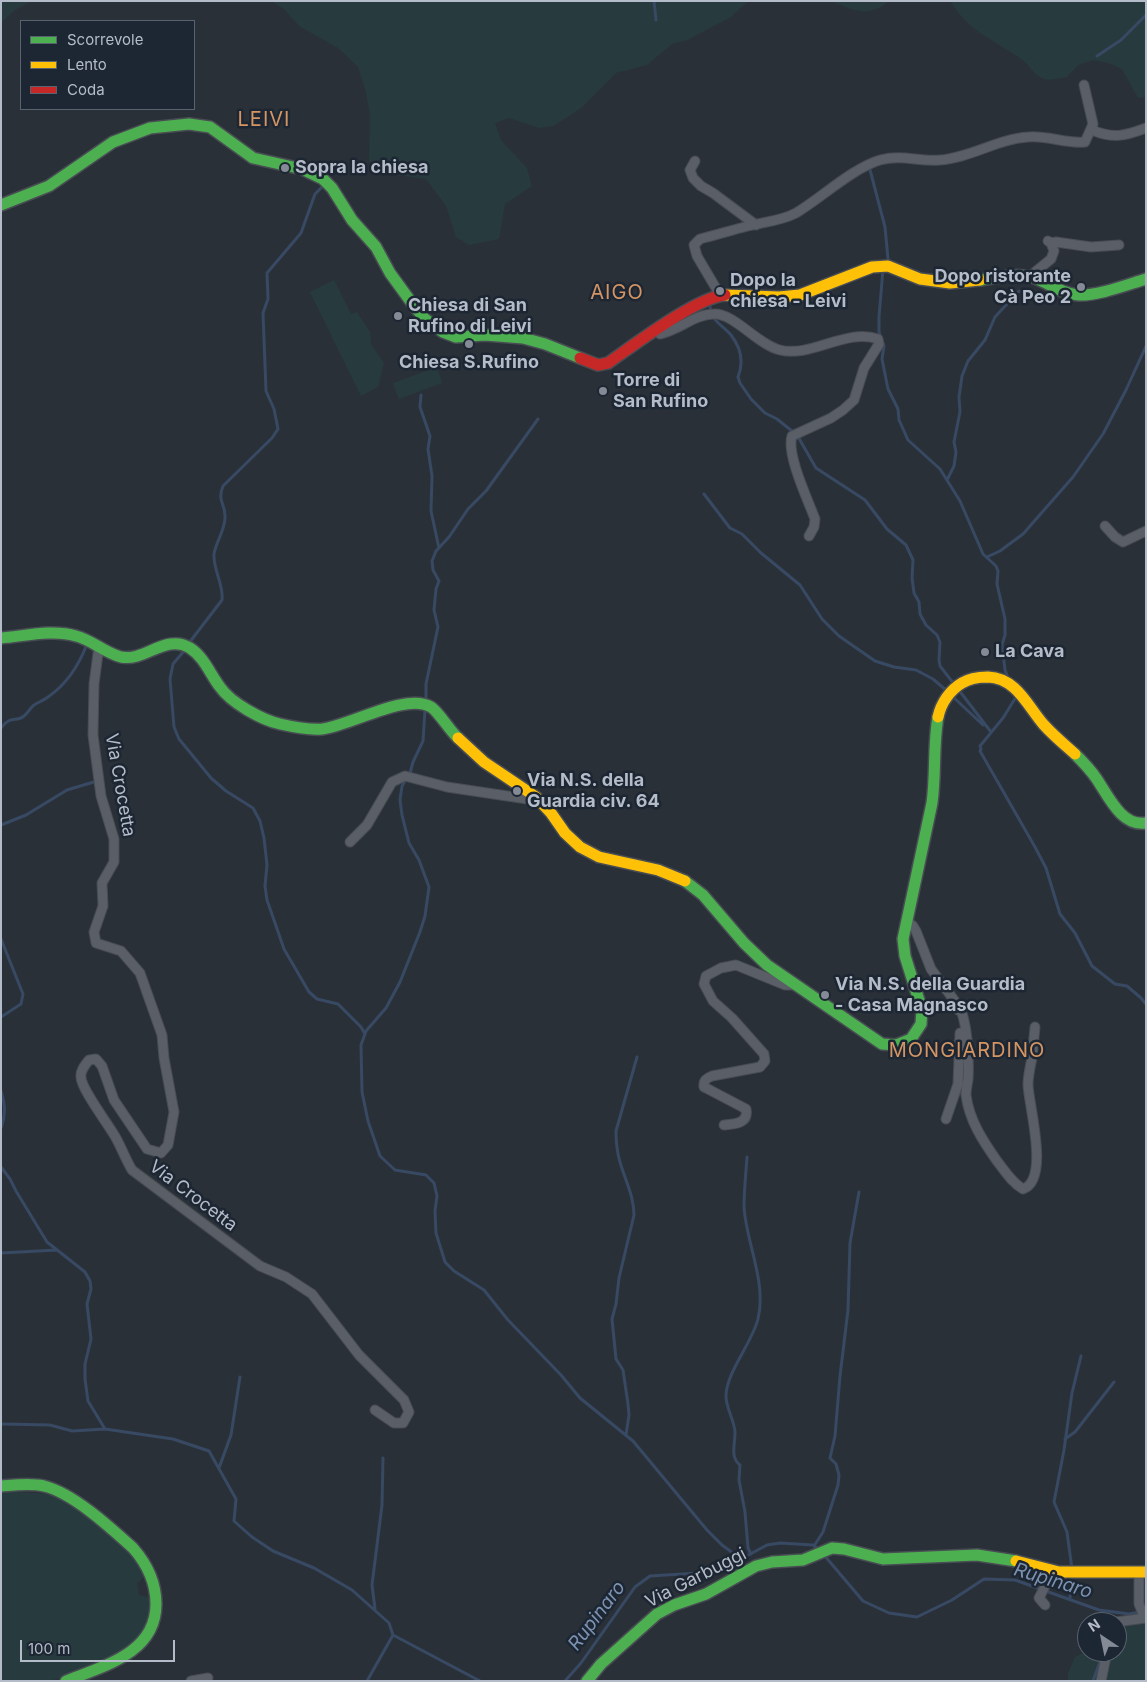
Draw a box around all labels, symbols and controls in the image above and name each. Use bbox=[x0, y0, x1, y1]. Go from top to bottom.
legend bbox=[20, 20, 195, 110]
text: Scorrevole bbox=[67, 30, 143, 49]
text: Lento bbox=[67, 55, 107, 74]
text: Coda bbox=[67, 80, 105, 99]
district label: LEIVI bbox=[237, 108, 291, 132]
place label: Sopra la chiesa bbox=[295, 157, 428, 179]
marker: Sopra la chiesa bbox=[279, 162, 291, 174]
place label: Dopo ristorante Cà Peo 2 bbox=[935, 266, 1071, 308]
place label: Dopo la chiesa - Leivi bbox=[730, 270, 846, 312]
district label: AIGO bbox=[590, 281, 644, 305]
marker: Dopo ristorante Cà Peo 2 bbox=[1075, 281, 1087, 293]
marker: Dopo la chiesa - Leivi bbox=[714, 285, 726, 297]
place label: Chiesa di San Rufino di Leivi bbox=[408, 295, 532, 338]
marker: Chiesa di San Rufino di Leivi bbox=[392, 310, 404, 322]
marker: Chiesa S.Rufino bbox=[463, 338, 475, 350]
place label: Chiesa S.Rufino bbox=[399, 352, 539, 374]
place label: Torre di San Rufino bbox=[613, 370, 708, 412]
marker: Torre di San Rufino bbox=[597, 385, 609, 397]
place label: La Cava bbox=[995, 641, 1064, 663]
marker: La Cava bbox=[979, 646, 991, 658]
street label: Via Crocetta bbox=[100, 732, 140, 838]
place label: Via N.S. della Guardia civ. 64 bbox=[527, 770, 660, 812]
marker: Via N.S. della Guardia civ. 64 bbox=[511, 785, 523, 797]
place label: Via N.S. della Guardia - Casa Magnasco bbox=[835, 974, 1025, 1016]
marker: Via N.S. della Guardia - Casa Magnasco bbox=[819, 989, 831, 1001]
district label: MONGIARDINO bbox=[887, 1039, 1047, 1063]
street label: Via Crocetta bbox=[145, 1156, 241, 1236]
street label: Via Garbuggi bbox=[642, 1543, 750, 1613]
water label: Rupinaro bbox=[1011, 1558, 1095, 1604]
water label: Rupinaro bbox=[564, 1577, 630, 1655]
north arrow bbox=[1077, 1612, 1127, 1662]
text: N bbox=[1085, 1615, 1103, 1635]
scale bar bbox=[22, 1630, 178, 1662]
text: 100 m bbox=[28, 1639, 70, 1658]

